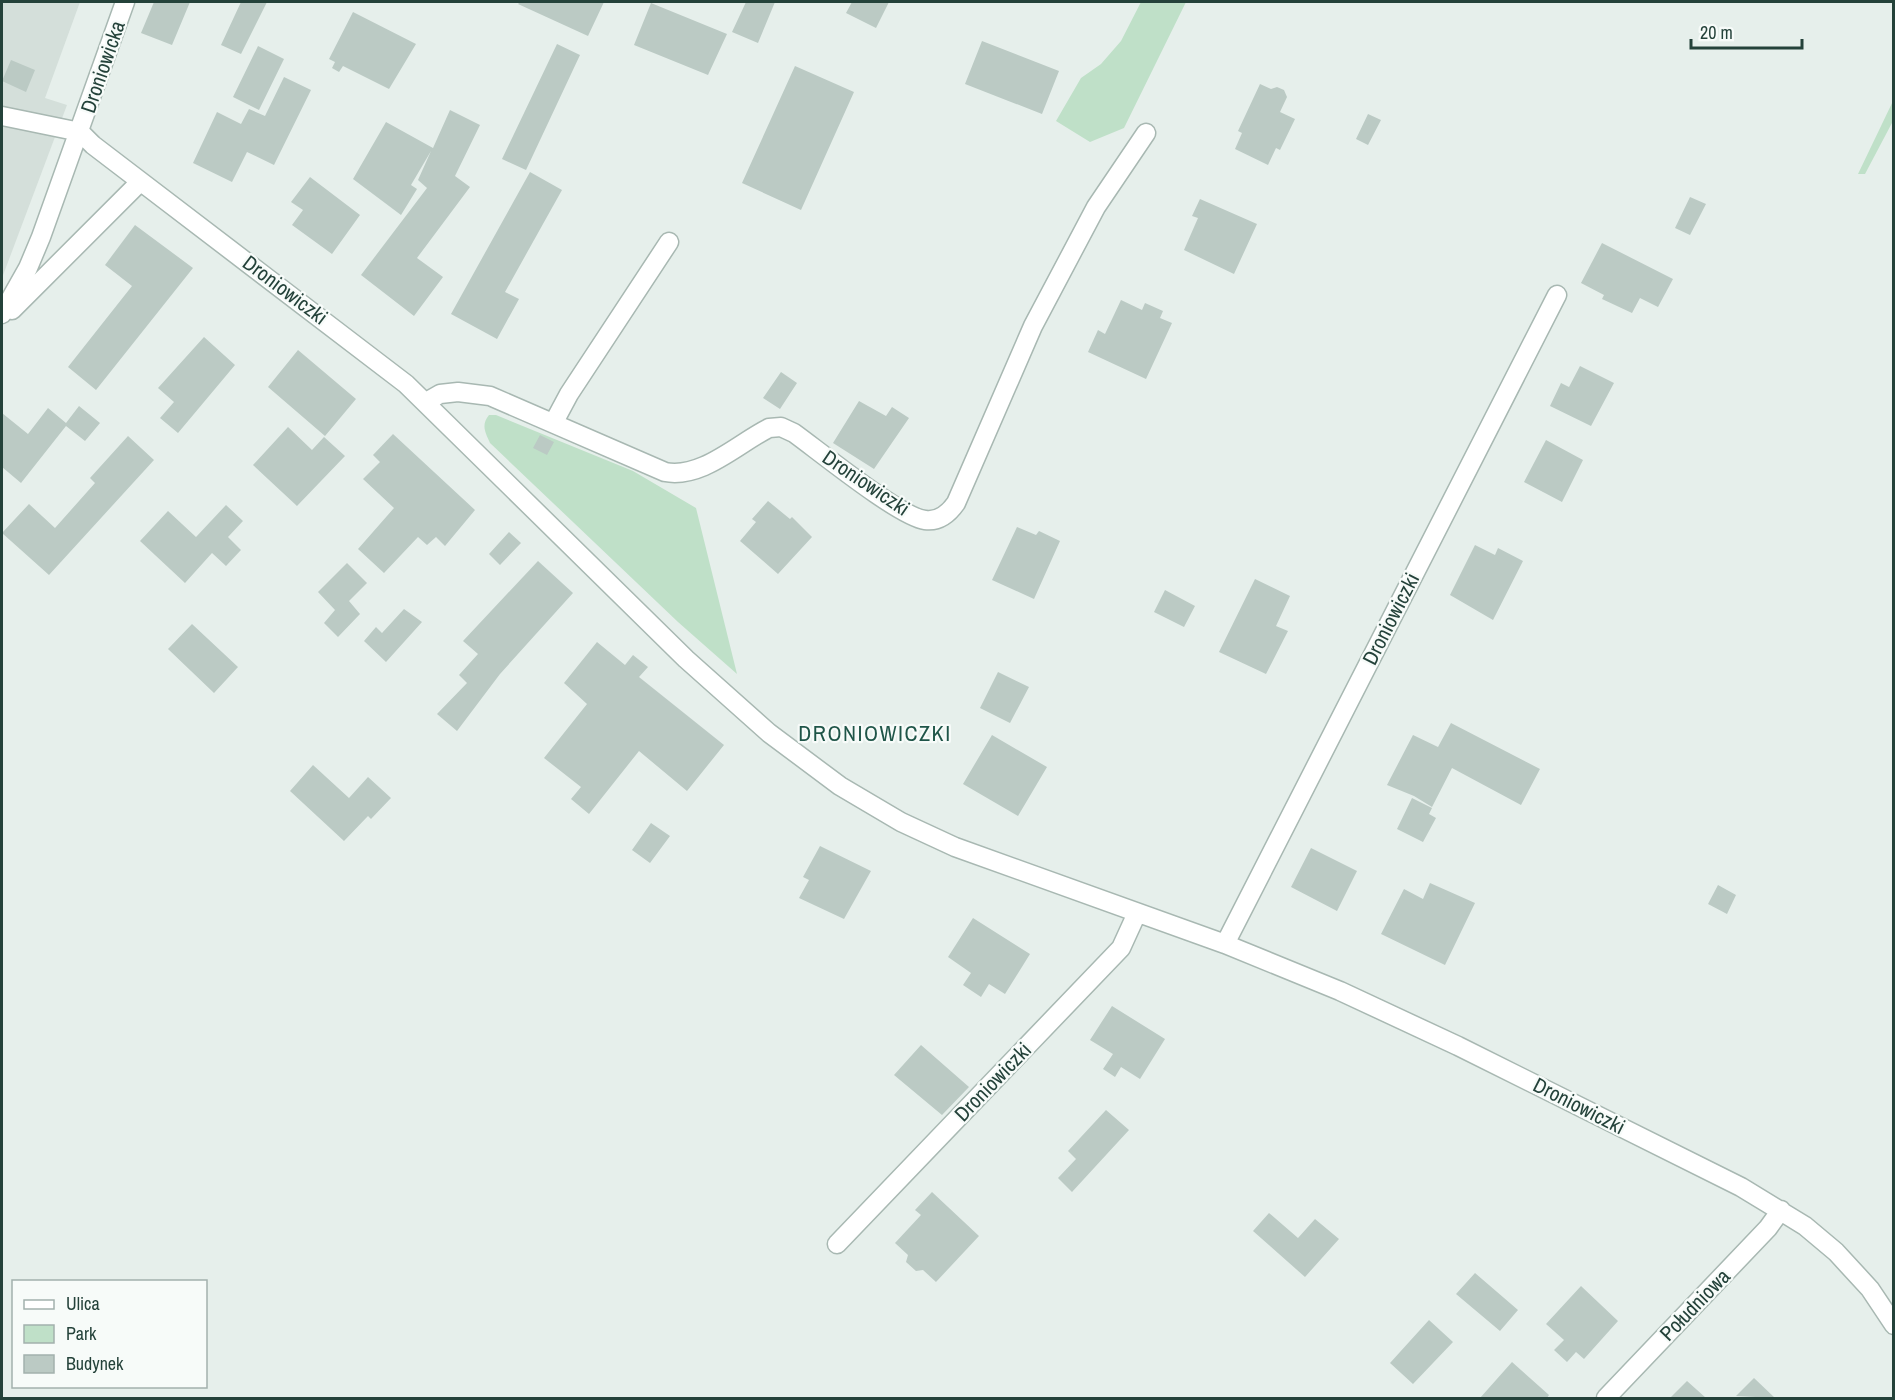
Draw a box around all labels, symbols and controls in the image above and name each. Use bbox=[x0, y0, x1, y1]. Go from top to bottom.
scale bar bbox=[1691, 12, 1802, 50]
street label: Droniowicka bbox=[73, 16, 132, 117]
text: 20 m bbox=[1700, 20, 1733, 45]
street label: Droniowiczki bbox=[237, 248, 334, 331]
street label: Droniowiczki bbox=[817, 443, 916, 522]
street label: Droniowiczki bbox=[1355, 568, 1426, 670]
district label: DRONIOWICZKI bbox=[798, 718, 952, 748]
street label: Droniowiczki bbox=[948, 1036, 1038, 1128]
street label: Droniowiczki bbox=[1528, 1070, 1630, 1141]
street label: Południowa bbox=[1653, 1262, 1737, 1347]
legend bbox=[12, 1280, 207, 1388]
text: Ulica bbox=[66, 1291, 100, 1316]
text: Park bbox=[66, 1321, 97, 1346]
text: Budynek bbox=[66, 1351, 124, 1376]

